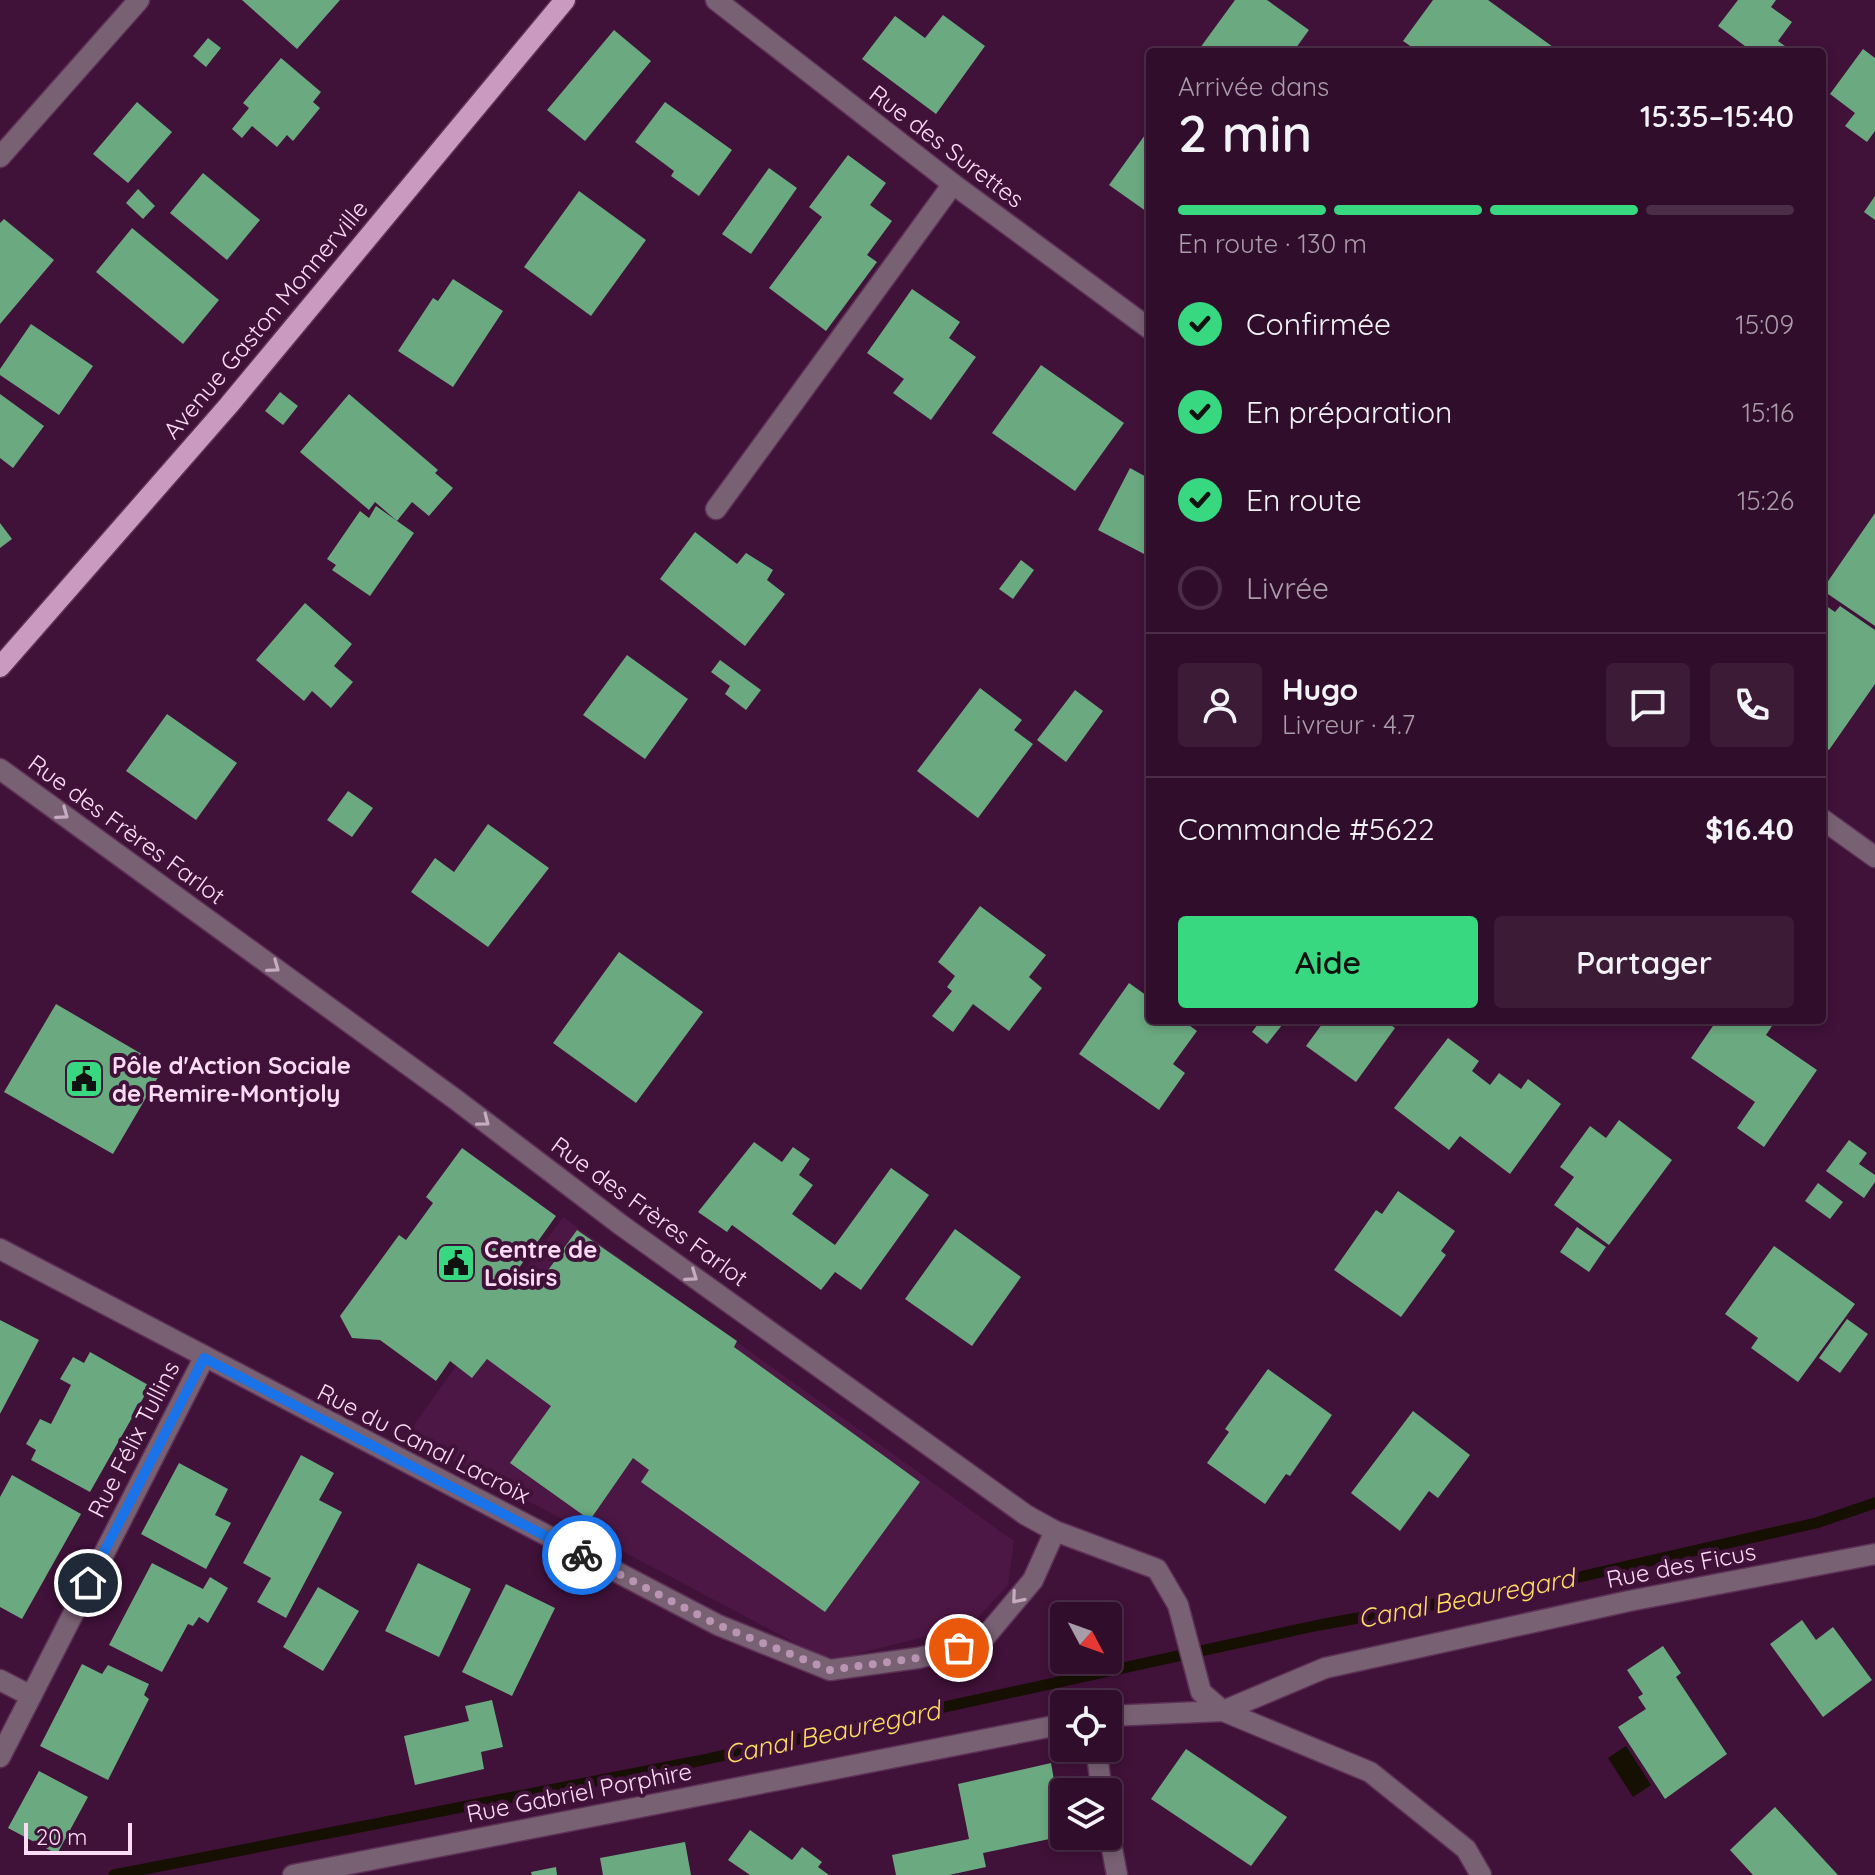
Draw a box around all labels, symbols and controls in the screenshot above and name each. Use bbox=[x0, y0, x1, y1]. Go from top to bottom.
text: Arrivée dans bbox=[1178, 70, 1329, 103]
street label: Rue des Surettes bbox=[864, 78, 1030, 214]
text: 15:35–15:40 bbox=[1640, 97, 1794, 135]
text: 2 min bbox=[1178, 100, 1312, 165]
street label: Avenue Gaston Monnerville bbox=[156, 193, 374, 445]
text: En route · 130 m bbox=[1178, 227, 1367, 260]
icon: check bbox=[1178, 302, 1222, 346]
text: Confirmée bbox=[1246, 305, 1391, 343]
text: 15:09 bbox=[1735, 308, 1794, 341]
icon: check bbox=[1178, 390, 1222, 434]
text: En préparation bbox=[1246, 393, 1452, 431]
text: 15:16 bbox=[1742, 396, 1794, 429]
icon: check bbox=[1178, 478, 1222, 522]
text: En route bbox=[1246, 481, 1362, 519]
text: 15:26 bbox=[1737, 484, 1794, 517]
text: Livrée bbox=[1246, 569, 1329, 607]
button: person bbox=[1178, 663, 1262, 747]
button: chat bbox=[1606, 663, 1690, 747]
button: phone bbox=[1710, 663, 1794, 747]
text: Hugo bbox=[1282, 670, 1358, 708]
text: Livreur · 4.7 bbox=[1282, 708, 1415, 741]
street label: Rue des Frères Farlot bbox=[23, 747, 231, 911]
one-way arrow bbox=[55, 805, 69, 819]
text: Commande #5622 bbox=[1178, 810, 1435, 848]
text: $16.40 bbox=[1705, 810, 1794, 848]
button: Aide bbox=[1178, 916, 1478, 1008]
button: Partager bbox=[1494, 916, 1794, 1008]
one-way arrow bbox=[265, 958, 279, 972]
place label: Pôle d'Action Sociale de Remire-Montjoly bbox=[112, 1050, 351, 1108]
public building icon: Pôle d'Action Sociale de Remire-Montjoly bbox=[63, 1058, 105, 1100]
one-way arrow bbox=[475, 1111, 489, 1125]
street label: Rue des Frères Farlot bbox=[546, 1129, 754, 1293]
place label: Centre de Loisirs bbox=[484, 1234, 597, 1292]
public building icon: Centre de Loisirs bbox=[435, 1242, 477, 1284]
one-way arrow bbox=[684, 1266, 698, 1281]
street label: Rue Félix Tullins bbox=[81, 1356, 185, 1522]
street label: Rue du Canal Lacroix bbox=[312, 1376, 536, 1510]
courier bbox=[542, 1515, 622, 1595]
icon: bike bbox=[560, 1533, 604, 1577]
street label: Rue des Ficus bbox=[1604, 1536, 1758, 1594]
pin bbox=[54, 1549, 122, 1617]
water label: Canal Beauregard bbox=[1355, 1560, 1580, 1635]
icon: home bbox=[66, 1561, 110, 1605]
one-way arrow bbox=[1012, 1589, 1027, 1604]
north arrow bbox=[1050, 1602, 1122, 1674]
map controls bbox=[1050, 1602, 1122, 1850]
pin bbox=[925, 1614, 993, 1682]
icon: bag bbox=[937, 1626, 981, 1670]
button: locate bbox=[1050, 1690, 1122, 1762]
water label: Canal Beauregard bbox=[721, 1692, 946, 1771]
street label: Rue Gabriel Porphire bbox=[464, 1755, 694, 1829]
button: layers bbox=[1050, 1778, 1122, 1850]
scale bar bbox=[24, 1819, 132, 1855]
text: 20 m bbox=[36, 1823, 87, 1851]

